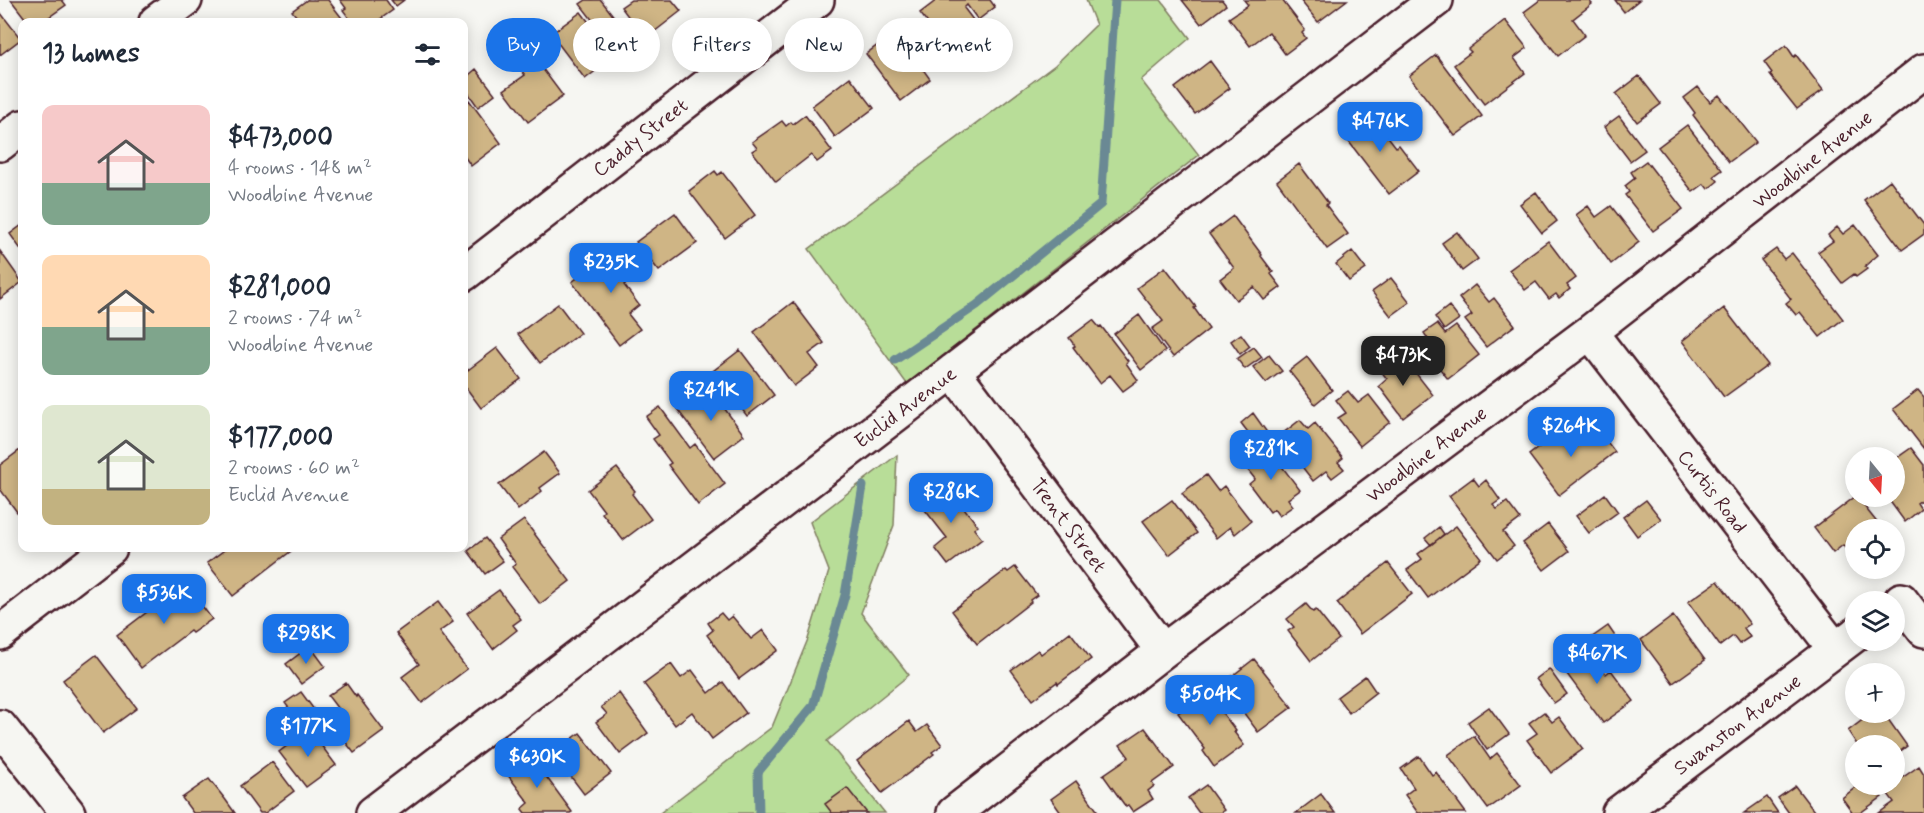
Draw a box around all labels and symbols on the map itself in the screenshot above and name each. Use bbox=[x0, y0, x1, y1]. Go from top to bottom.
street label: Caddy Street bbox=[588, 93, 694, 184]
pin: $476K bbox=[1338, 102, 1422, 153]
street label: Woodbine Avenue bbox=[1747, 105, 1878, 216]
pin: $235K bbox=[569, 243, 653, 294]
pin: $473K bbox=[1361, 336, 1445, 387]
street label: Euclid Avenue bbox=[849, 361, 963, 456]
pin: $241K bbox=[669, 371, 753, 422]
street label: Woodbine Avenue bbox=[1361, 401, 1493, 510]
pin: $264K bbox=[1529, 407, 1613, 458]
pin: $281K bbox=[1229, 430, 1313, 481]
street label: Curtis Road bbox=[1671, 445, 1753, 539]
north arrow bbox=[1845, 447, 1905, 507]
pin: $286K bbox=[909, 473, 993, 524]
street label: Trent Street bbox=[1023, 473, 1112, 579]
pin: $536K bbox=[122, 574, 206, 625]
pin: $298K bbox=[264, 614, 348, 665]
pin: $467K bbox=[1555, 634, 1639, 685]
street label: Swanston Avenue bbox=[1669, 668, 1807, 782]
pin: $504K bbox=[1168, 675, 1252, 726]
pin: $177K bbox=[266, 707, 350, 758]
pin: $630K bbox=[495, 738, 579, 789]

